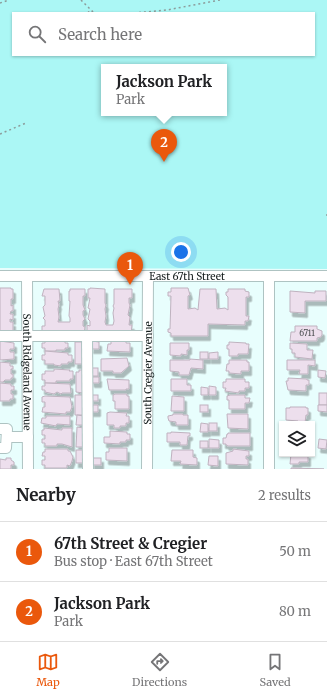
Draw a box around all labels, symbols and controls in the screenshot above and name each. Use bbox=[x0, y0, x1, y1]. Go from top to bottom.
search box bbox=[12, 12, 315, 56]
icon: search bbox=[26, 23, 48, 45]
text: Search here bbox=[58, 25, 142, 44]
popup bbox=[101, 64, 227, 116]
text: Jackson Park bbox=[116, 72, 212, 91]
text: Park bbox=[116, 91, 145, 108]
pin: 2 bbox=[151, 129, 177, 162]
your location bbox=[171, 242, 191, 262]
pin: 1 bbox=[117, 252, 143, 285]
street label: East 67th Street bbox=[149, 270, 225, 283]
street label: South Ridgeland Avenue bbox=[20, 313, 34, 431]
street label: South Cregier Avenue bbox=[141, 321, 155, 425]
house number: 6711 bbox=[299, 328, 315, 338]
map controls bbox=[279, 421, 315, 457]
button: layers bbox=[279, 421, 315, 457]
text: Nearby bbox=[16, 484, 76, 506]
text: 2 results bbox=[258, 487, 311, 504]
text: 67th Street & Cregier bbox=[54, 534, 207, 553]
text: 1 bbox=[26, 543, 32, 560]
text: 50 m bbox=[279, 543, 311, 560]
text: Bus stop · East 67th Street bbox=[54, 553, 213, 570]
text: Jackson Park bbox=[54, 594, 150, 613]
text: 2 bbox=[25, 603, 33, 620]
text: 80 m bbox=[279, 603, 311, 620]
text: Park bbox=[54, 613, 83, 630]
tab: Map bbox=[36, 651, 60, 689]
tab: Directions bbox=[132, 651, 187, 689]
tab: Saved bbox=[260, 651, 291, 689]

